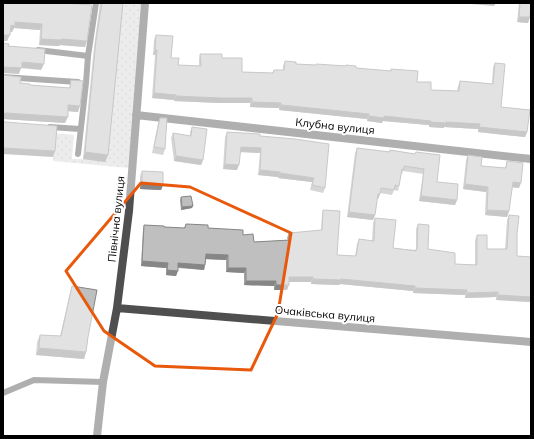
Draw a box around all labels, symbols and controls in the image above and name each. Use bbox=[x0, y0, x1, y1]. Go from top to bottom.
street label: Клубна вулиця bbox=[295, 115, 375, 137]
street label: Північна вулиця bbox=[105, 175, 127, 263]
street label: Очаківська вулиця bbox=[274, 303, 376, 325]

